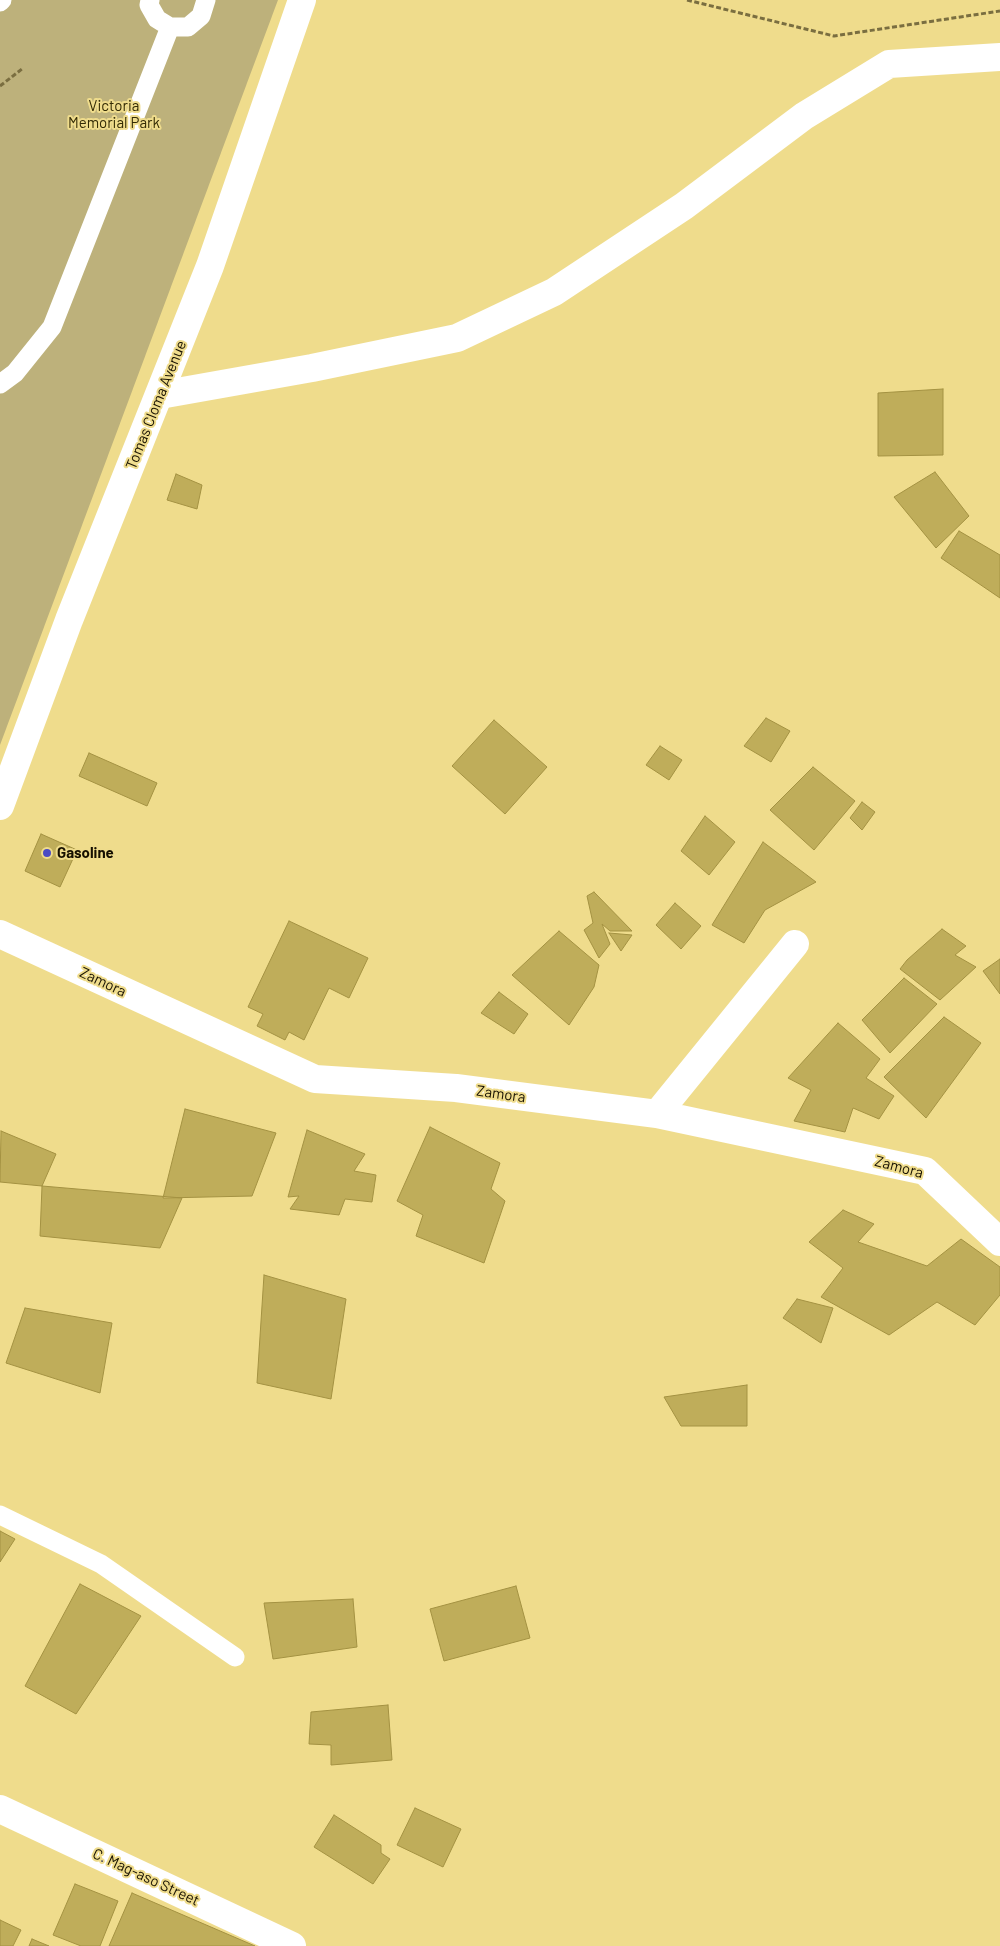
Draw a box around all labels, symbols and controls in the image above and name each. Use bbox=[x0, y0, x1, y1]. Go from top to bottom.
park label: Victoria Memorial Park bbox=[68, 97, 160, 132]
street label: Tomas Cloma Avenue bbox=[122, 338, 190, 472]
place label: Gasoline bbox=[57, 844, 114, 862]
marker: Gasoline bbox=[41, 847, 53, 859]
street label: Zamora bbox=[77, 963, 129, 1001]
street label: Zamora bbox=[475, 1082, 527, 1106]
street label: Zamora bbox=[873, 1152, 925, 1182]
street label: C. Mag-aso Street bbox=[90, 1844, 202, 1910]

